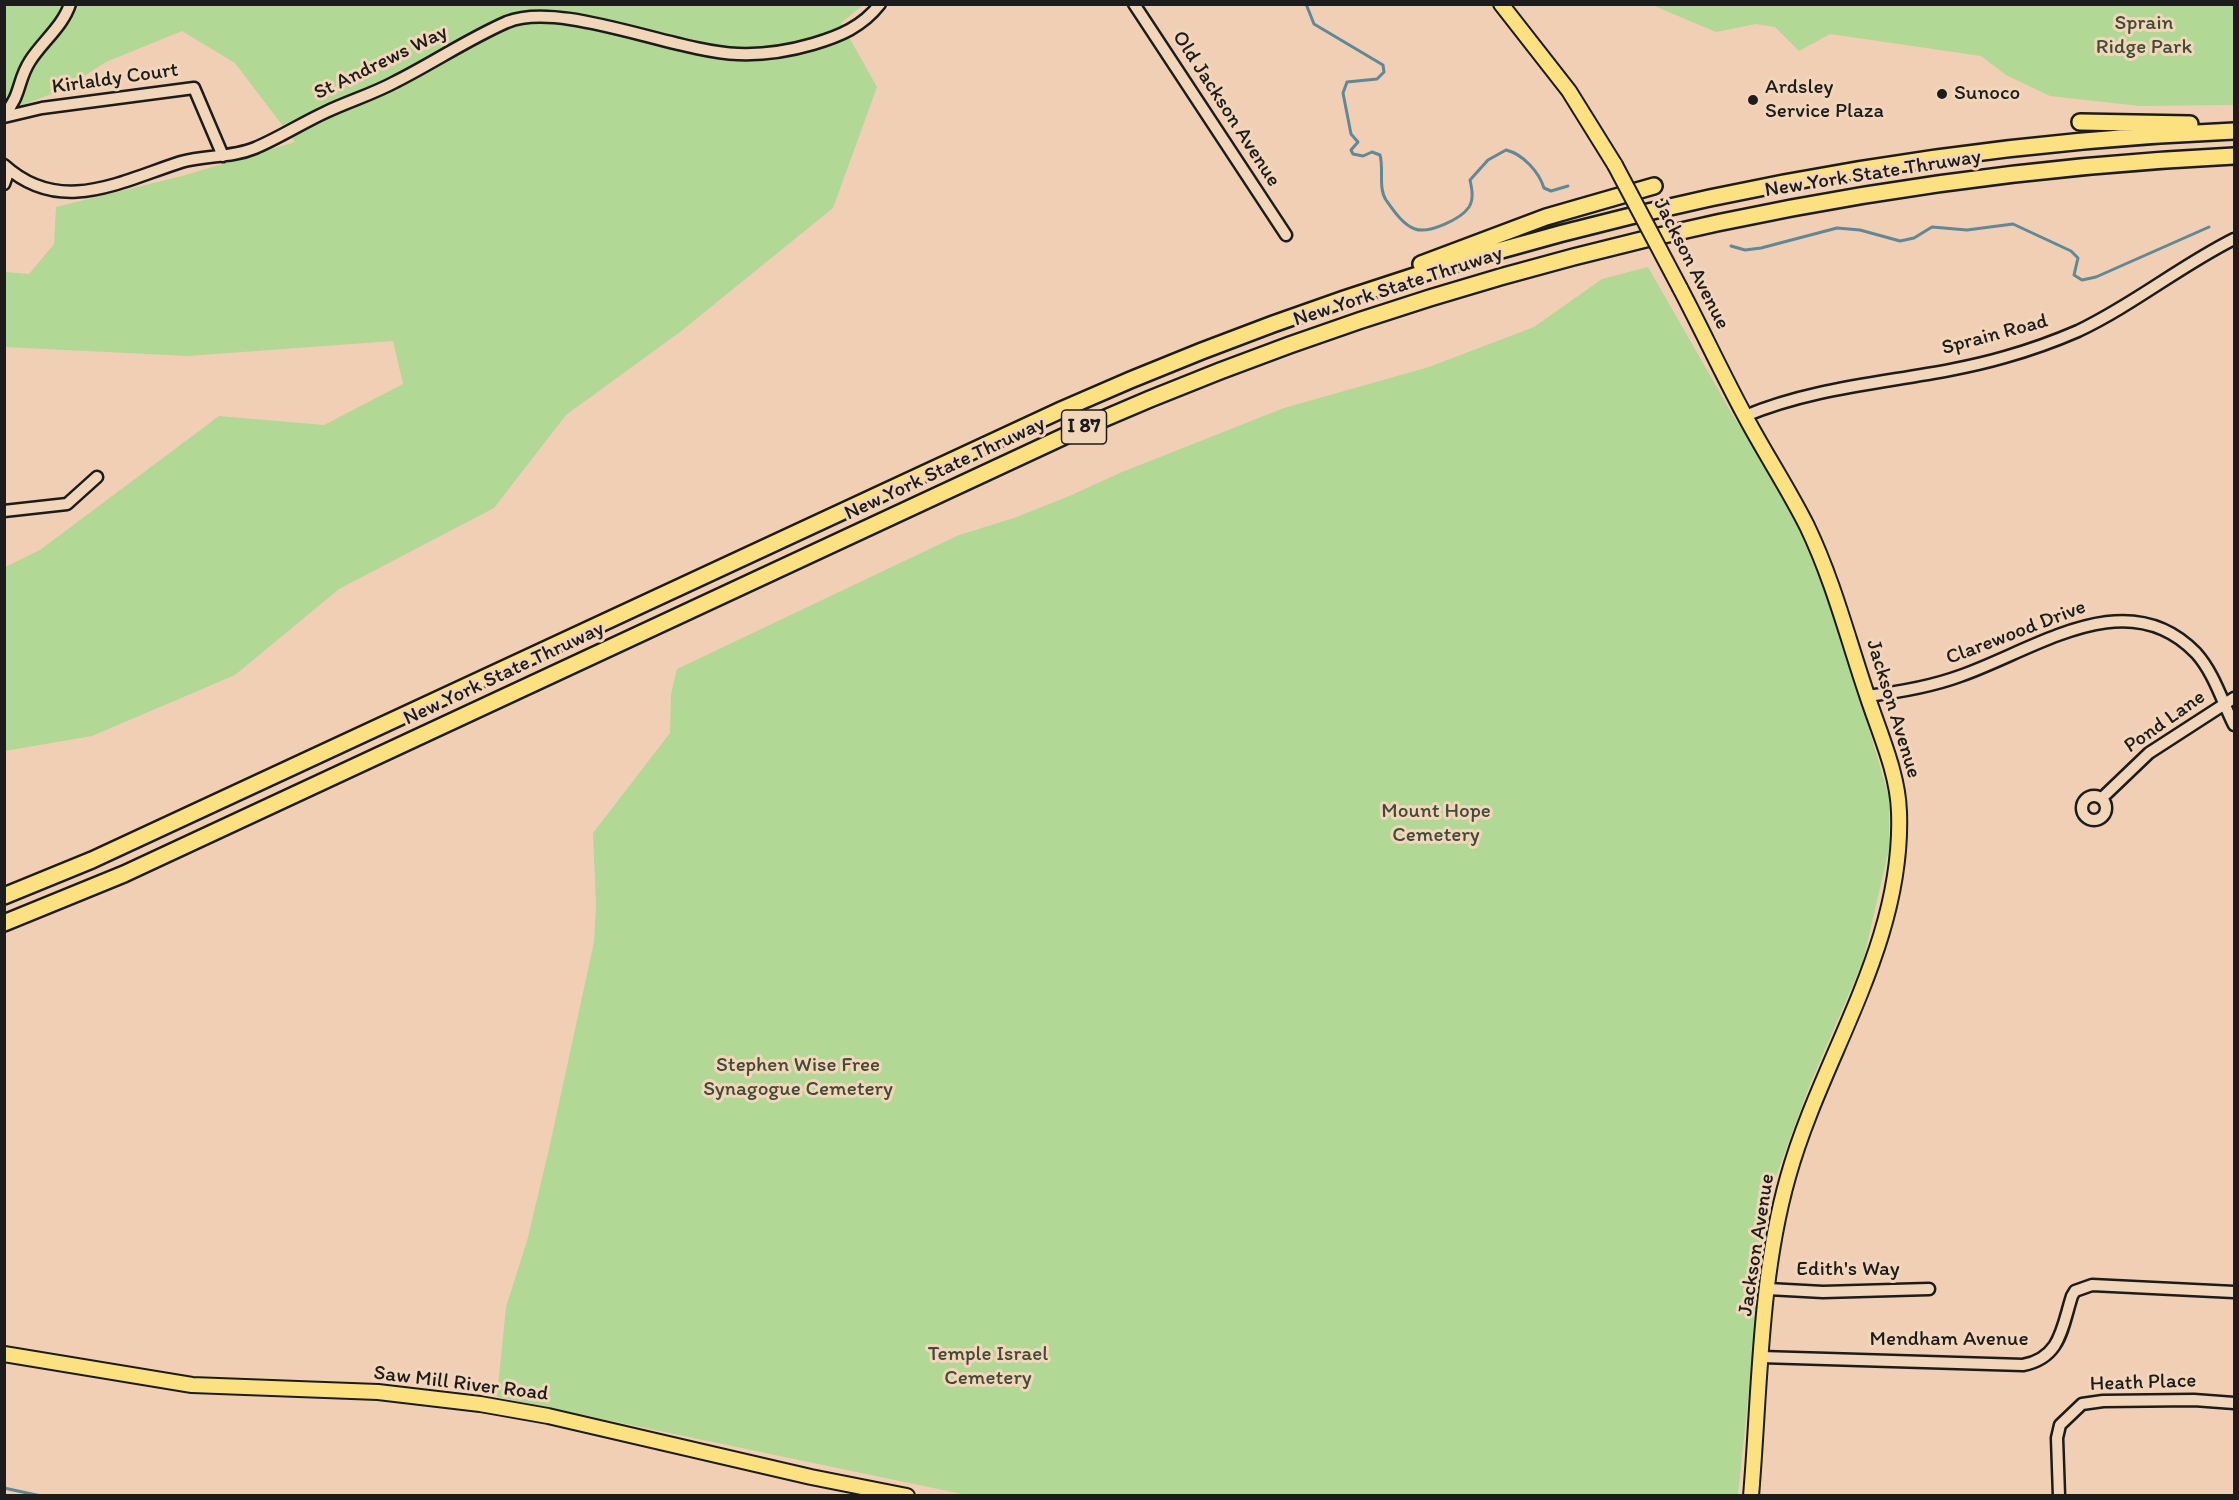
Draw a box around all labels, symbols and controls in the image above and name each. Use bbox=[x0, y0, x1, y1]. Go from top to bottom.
park label: Sprain Ridge Park bbox=[2096, 11, 2192, 61]
street label: St Andrews Way bbox=[310, 20, 452, 106]
street label: Old Jackson Avenue bbox=[1166, 26, 1286, 192]
street label: Kirlaldy Court bbox=[50, 58, 180, 100]
place label: Ardsley Service Plaza bbox=[1765, 75, 1884, 125]
place label: Sunoco bbox=[1954, 81, 2020, 107]
marker: Sunoco bbox=[1935, 87, 1949, 101]
marker: Ardsley Service Plaza bbox=[1746, 93, 1760, 107]
street label: New York State Thruway bbox=[1763, 144, 1983, 204]
street label: Jackson Avenue bbox=[1647, 194, 1735, 334]
street label: New York State Thruway bbox=[1290, 241, 1506, 333]
street label: Sprain Road bbox=[1939, 309, 2051, 361]
road number: I 87 bbox=[1062, 410, 1106, 444]
street label: New York State Thruway bbox=[841, 411, 1049, 527]
street label: Clarewood Drive bbox=[1943, 595, 2089, 671]
street label: New York State Thruway bbox=[400, 616, 608, 732]
street label: Jackson Avenue bbox=[1860, 637, 1926, 781]
street label: Pond Lane bbox=[2120, 685, 2210, 759]
park label: Mount Hope Cemetery bbox=[1381, 799, 1491, 849]
park label: Stephen Wise Free Synagogue Cemetery bbox=[703, 1053, 893, 1103]
street label: Jackson Avenue bbox=[1733, 1172, 1781, 1318]
street label: Edith's Way bbox=[1796, 1257, 1900, 1283]
street label: Mendham Avenue bbox=[1869, 1327, 2029, 1353]
park label: Temple Israel Cemetery bbox=[928, 1342, 1048, 1392]
street label: Saw Mill River Road bbox=[372, 1361, 550, 1407]
street label: Heath Place bbox=[2089, 1369, 2197, 1397]

